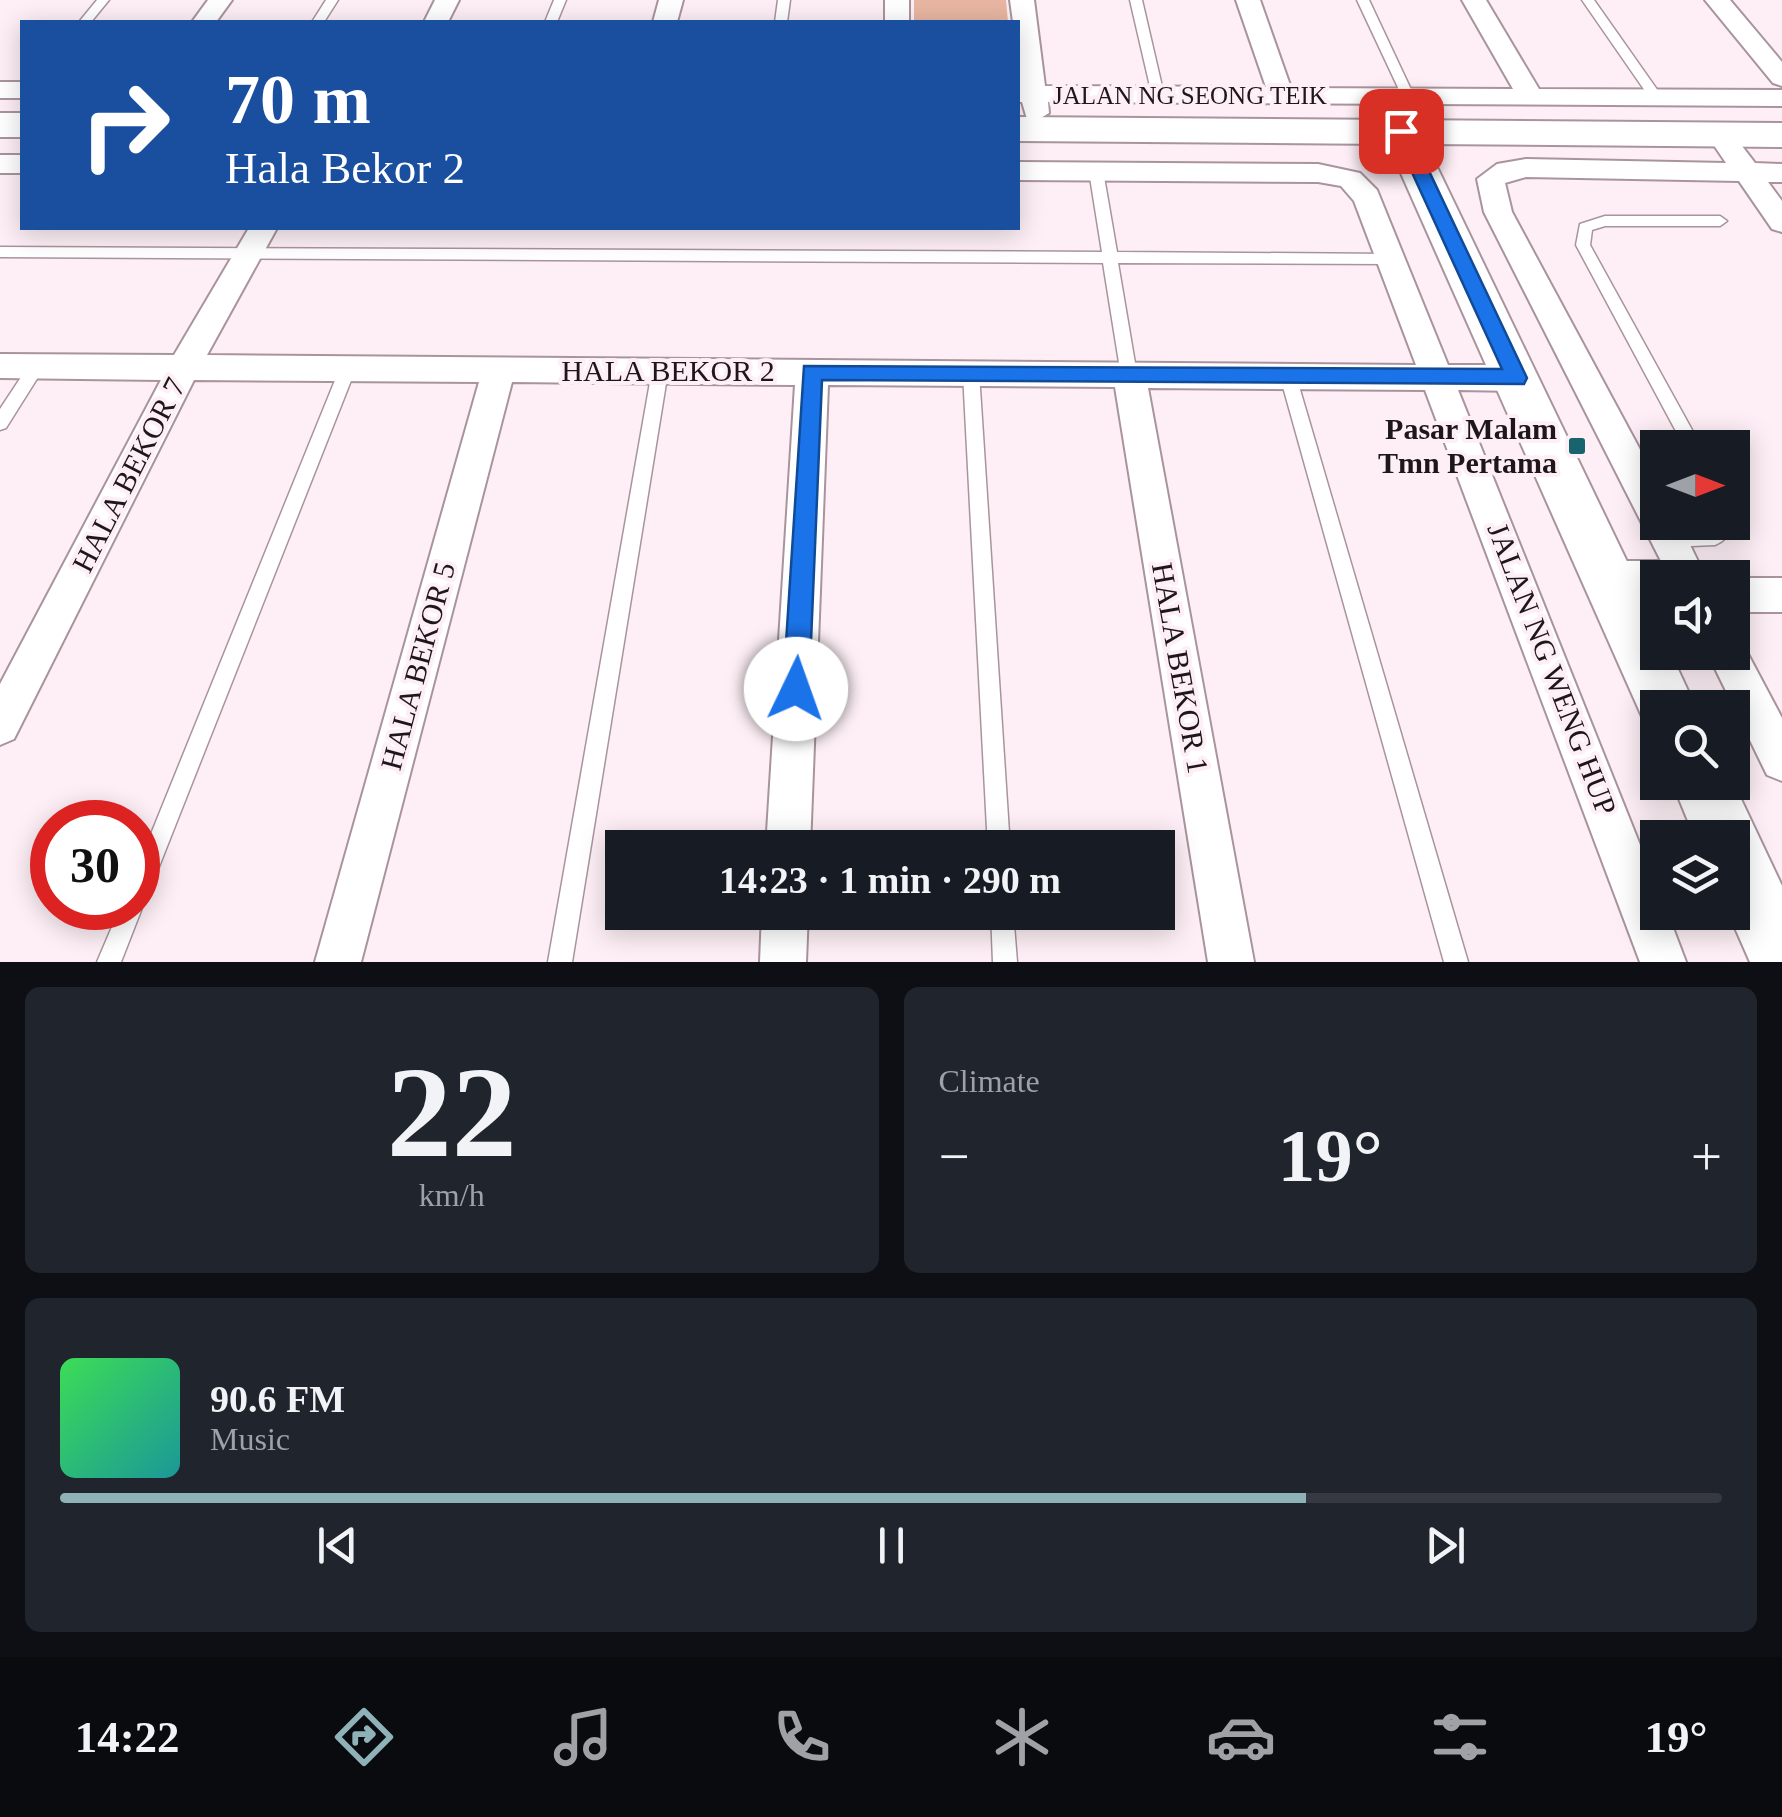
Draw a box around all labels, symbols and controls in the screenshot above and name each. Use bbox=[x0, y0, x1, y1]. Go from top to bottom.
icon: right bbox=[60, 60, 190, 190]
text: 70 m bbox=[225, 61, 371, 138]
street label: JALAN NG SEONG TEIK bbox=[1053, 82, 1327, 109]
pin bbox=[1359, 89, 1444, 174]
icon: arrive bbox=[1374, 104, 1429, 159]
text: Hala Bekor 2 bbox=[225, 143, 465, 193]
street label: HALA BEKOR 2 bbox=[561, 354, 775, 387]
street label: HALA BEKOR 7 bbox=[65, 372, 192, 577]
place label: Pasar Malam Tmn Pertama bbox=[1378, 412, 1557, 479]
north arrow bbox=[1640, 430, 1750, 540]
map controls bbox=[1640, 430, 1750, 930]
marker: Pasar Malam Tmn Pertama bbox=[1566, 435, 1588, 457]
street label: JALAN NG WENG HUP bbox=[1481, 518, 1623, 820]
street label: HALA BEKOR 5 bbox=[374, 559, 461, 773]
street label: HALA BEKOR 1 bbox=[1146, 560, 1215, 776]
button: sound bbox=[1640, 560, 1750, 670]
position arrow bbox=[744, 637, 848, 741]
button: search bbox=[1640, 690, 1750, 800]
speed limit sign: 30 bbox=[30, 800, 160, 930]
button: layers bbox=[1640, 820, 1750, 930]
text: 14:23 · 1 min · 290 m bbox=[719, 859, 1061, 901]
text: 22 bbox=[387, 1040, 517, 1184]
text: Climate bbox=[939, 1063, 1040, 1099]
text: 19° bbox=[1278, 1114, 1383, 1197]
text: − bbox=[939, 1126, 970, 1187]
text: + bbox=[1691, 1126, 1722, 1187]
text: km/h bbox=[419, 1177, 485, 1213]
text: 90.6 FM bbox=[210, 1378, 345, 1420]
text: Music bbox=[210, 1421, 290, 1457]
icon: previous bbox=[310, 1518, 365, 1573]
icon: pause bbox=[864, 1518, 919, 1573]
icon: next bbox=[1418, 1518, 1473, 1573]
icon: directions bbox=[329, 1702, 399, 1772]
icon: music bbox=[548, 1702, 618, 1772]
icon: phone bbox=[767, 1702, 837, 1772]
icon: climate bbox=[987, 1702, 1057, 1772]
icon: car bbox=[1206, 1702, 1276, 1772]
icon: filters bbox=[1425, 1702, 1495, 1772]
text: 14:22 bbox=[75, 1712, 180, 1762]
text: 19° bbox=[1644, 1712, 1707, 1762]

